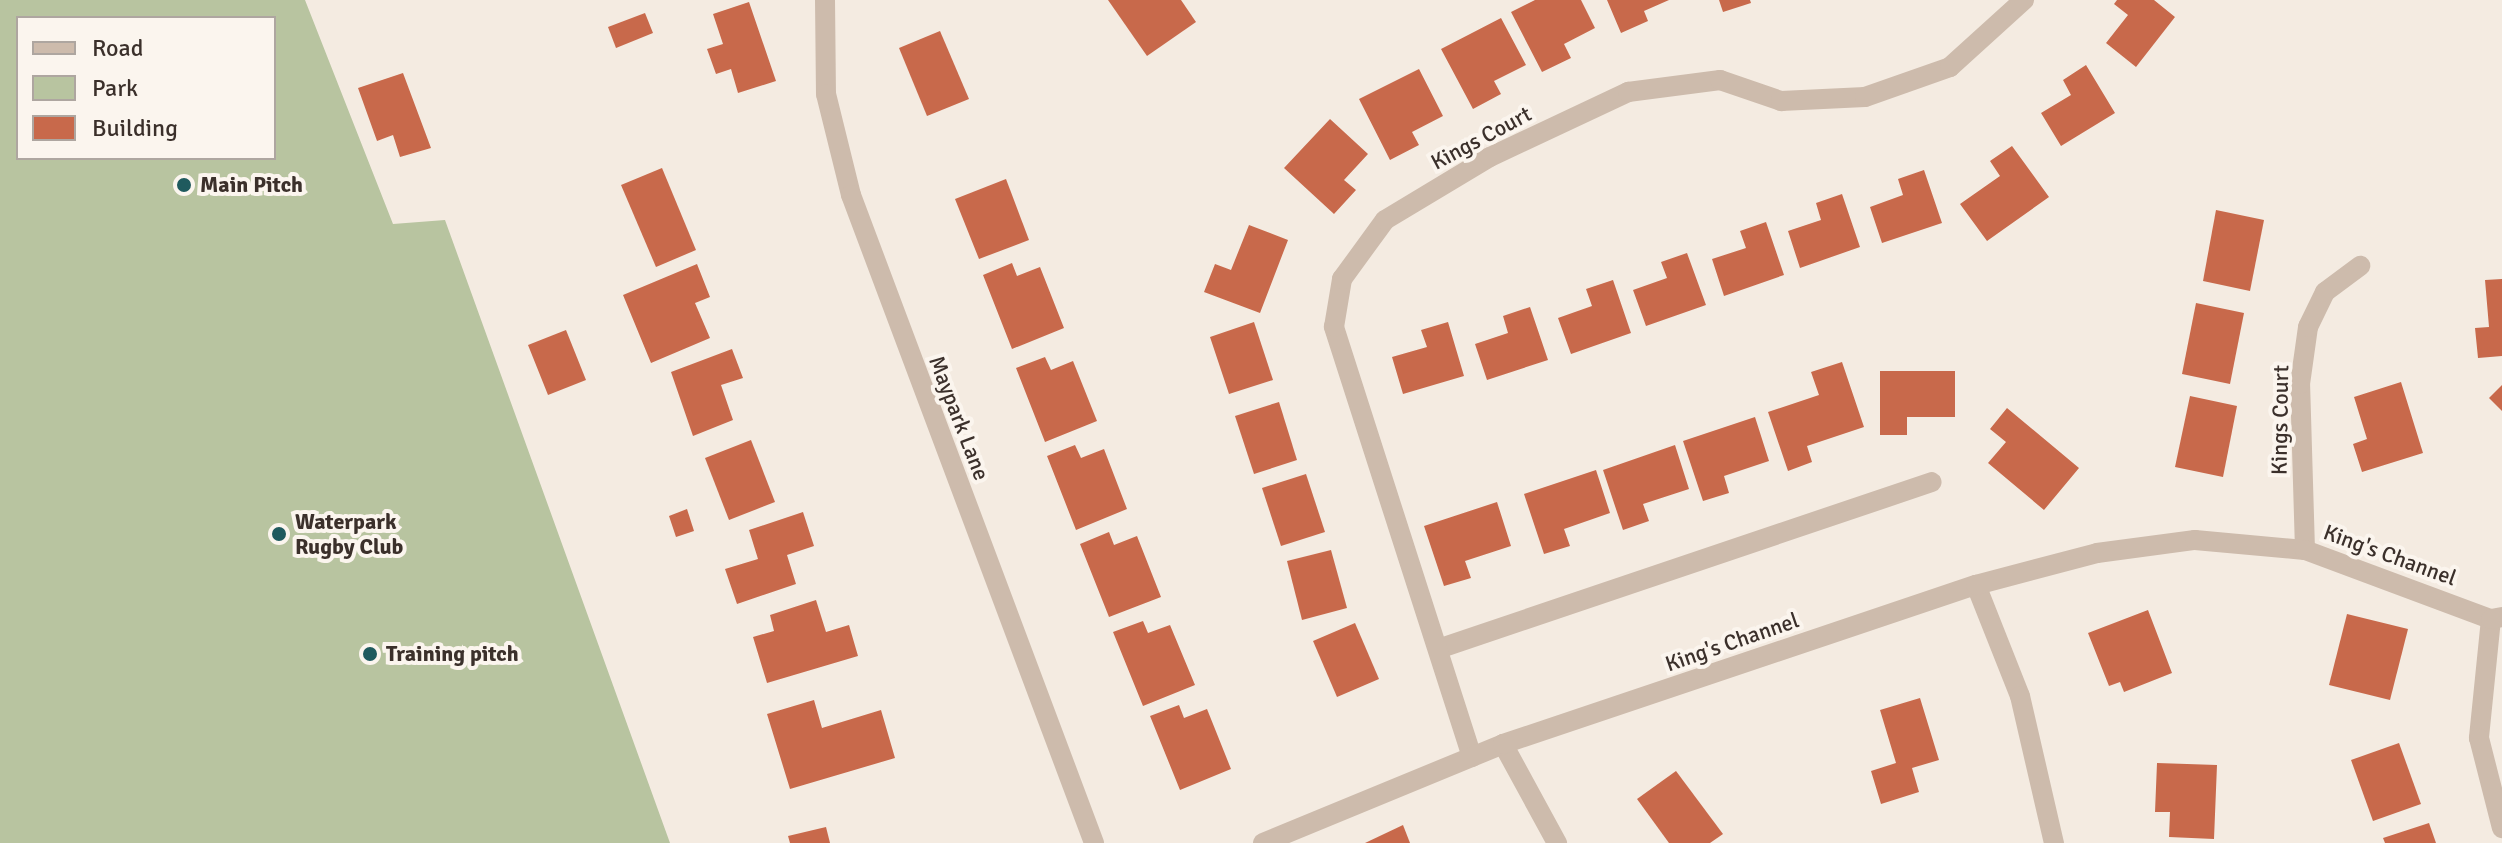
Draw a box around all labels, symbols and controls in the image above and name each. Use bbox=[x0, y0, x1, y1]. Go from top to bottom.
legend bbox=[16, 16, 276, 160]
text: Road bbox=[92, 33, 143, 63]
text: Park bbox=[92, 73, 138, 103]
street label: Kings Court bbox=[1426, 101, 1536, 175]
text: Building bbox=[92, 113, 178, 143]
place label: Main Pitch bbox=[200, 172, 303, 198]
marker: Main Pitch bbox=[175, 176, 193, 194]
street label: Maypark Lane bbox=[923, 352, 995, 484]
street label: Kings Court bbox=[2266, 365, 2294, 475]
place label: Waterpark Rugby Club bbox=[295, 508, 403, 560]
street label: King's Channel bbox=[2320, 519, 2460, 591]
marker: Waterpark Rugby Club bbox=[270, 525, 288, 543]
street label: King's Channel bbox=[1662, 607, 1802, 677]
place label: Training pitch bbox=[386, 641, 519, 667]
marker: Training pitch bbox=[361, 645, 379, 663]

